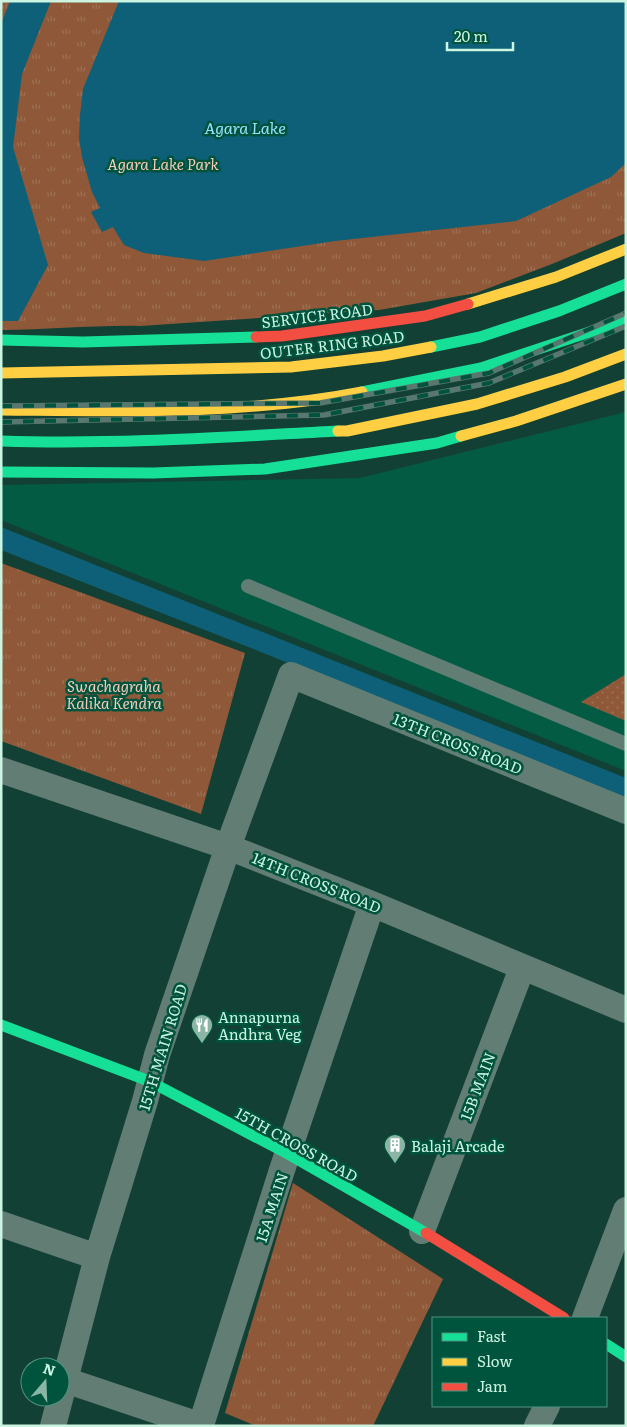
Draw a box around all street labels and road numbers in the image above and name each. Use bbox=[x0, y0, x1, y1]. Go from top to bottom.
street label: SERVICE ROAD bbox=[260, 297, 374, 333]
street label: OUTER RING ROAD bbox=[259, 324, 405, 364]
street label: 13TH CROSS ROAD bbox=[390, 707, 526, 779]
street label: 14TH CROSS ROAD bbox=[249, 846, 385, 918]
street label: 15TH MAIN ROAD bbox=[132, 981, 192, 1113]
street label: 15B MAIN bbox=[453, 1049, 501, 1123]
street label: 15TH CROSS ROAD bbox=[231, 1101, 363, 1187]
street label: 15A MAIN bbox=[249, 1169, 293, 1245]

